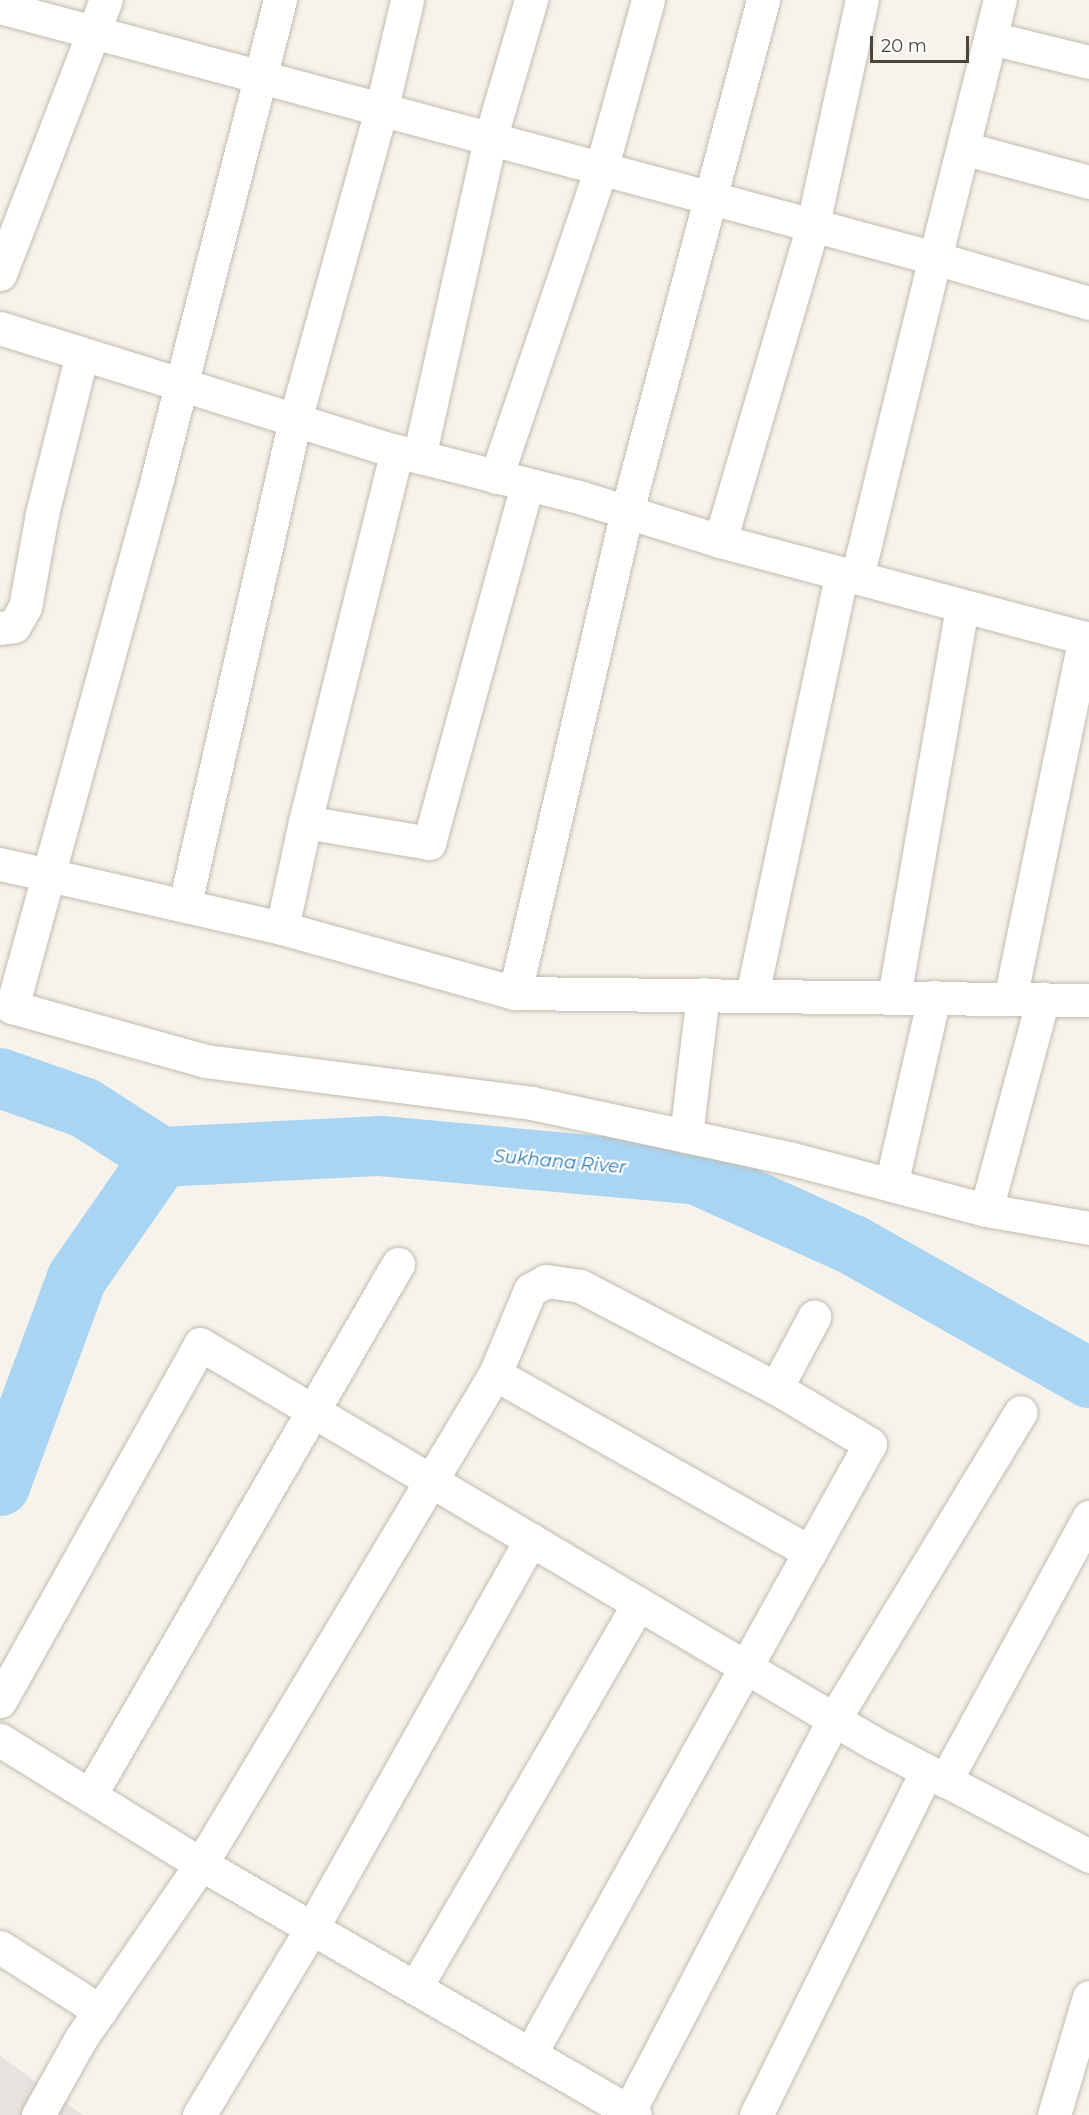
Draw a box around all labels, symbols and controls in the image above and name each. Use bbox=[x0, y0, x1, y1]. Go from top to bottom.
scale bar bbox=[873, 24, 972, 62]
text: 20 m bbox=[881, 35, 927, 57]
water label: Sukhana River bbox=[493, 1145, 627, 1179]

